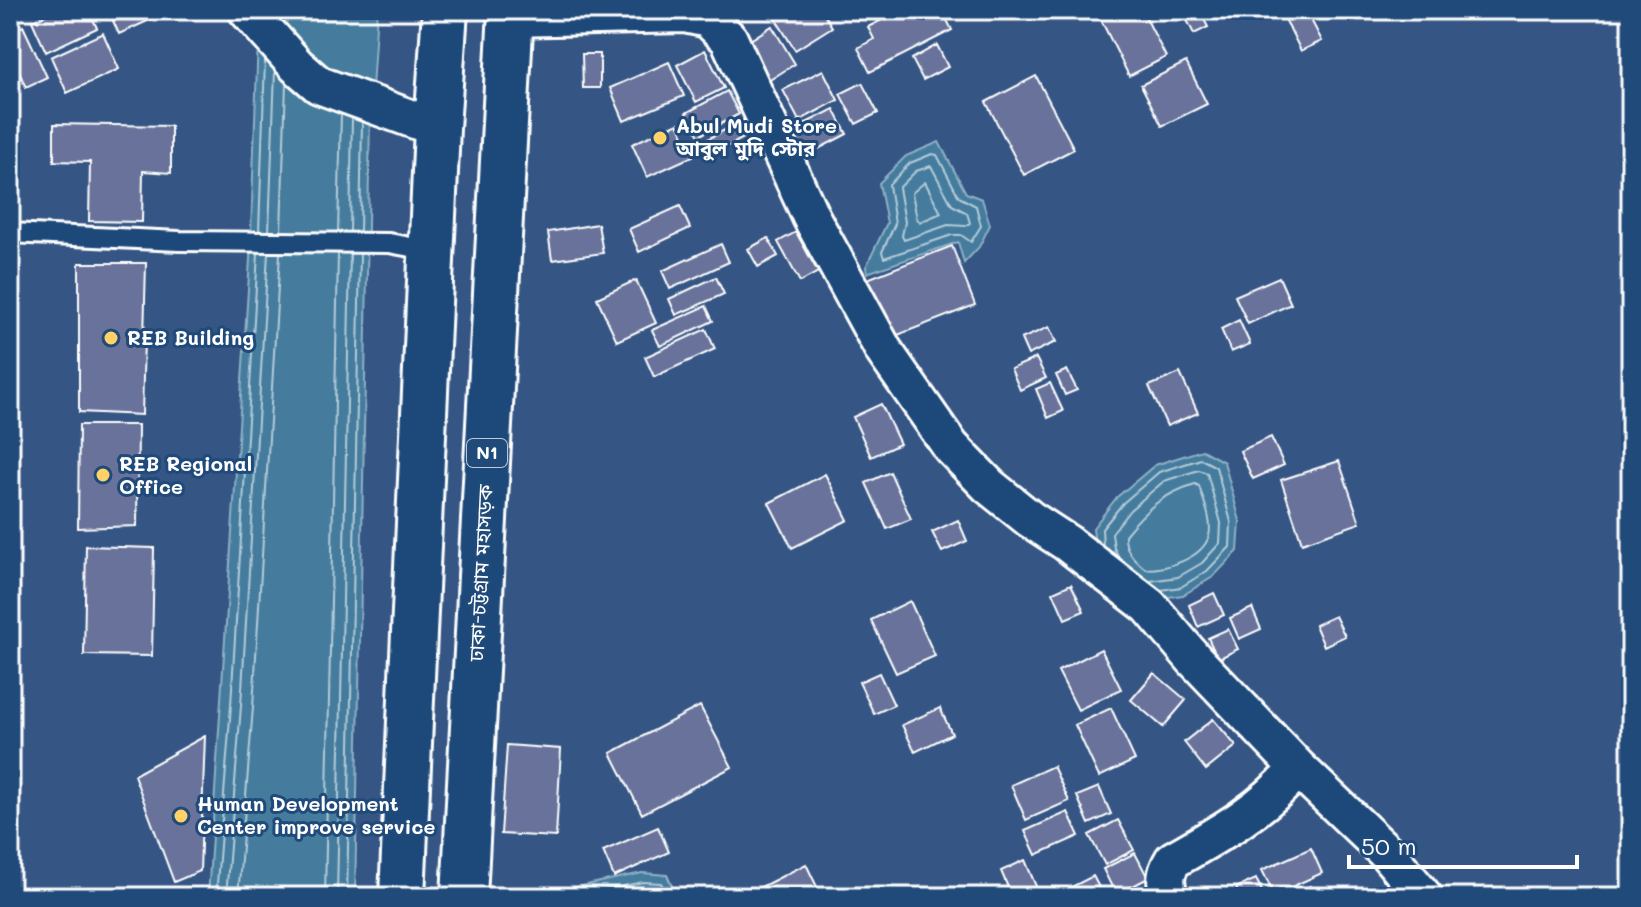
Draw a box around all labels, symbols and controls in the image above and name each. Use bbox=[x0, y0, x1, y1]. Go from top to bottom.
place label: Abul Mudi Store আবুল মুদি স্টোর bbox=[675, 112, 837, 161]
marker: Abul Mudi Store আবুল মুদি স্টোর bbox=[651, 129, 669, 147]
place label: REB Building bbox=[127, 324, 254, 350]
marker: REB Building bbox=[102, 329, 120, 347]
road number: N1 bbox=[467, 439, 507, 467]
place label: REB Regional Office bbox=[119, 450, 252, 499]
marker: REB Regional Office bbox=[94, 466, 112, 484]
street label: ঢাকা-চট্টগ্রাম মহাসড়ক bbox=[462, 483, 498, 663]
place label: Human Development Center improve service bbox=[197, 790, 435, 839]
marker: Human Development Center improve service bbox=[172, 807, 190, 825]
scale bar bbox=[1349, 819, 1577, 869]
text: 50 m bbox=[1361, 830, 1417, 861]

